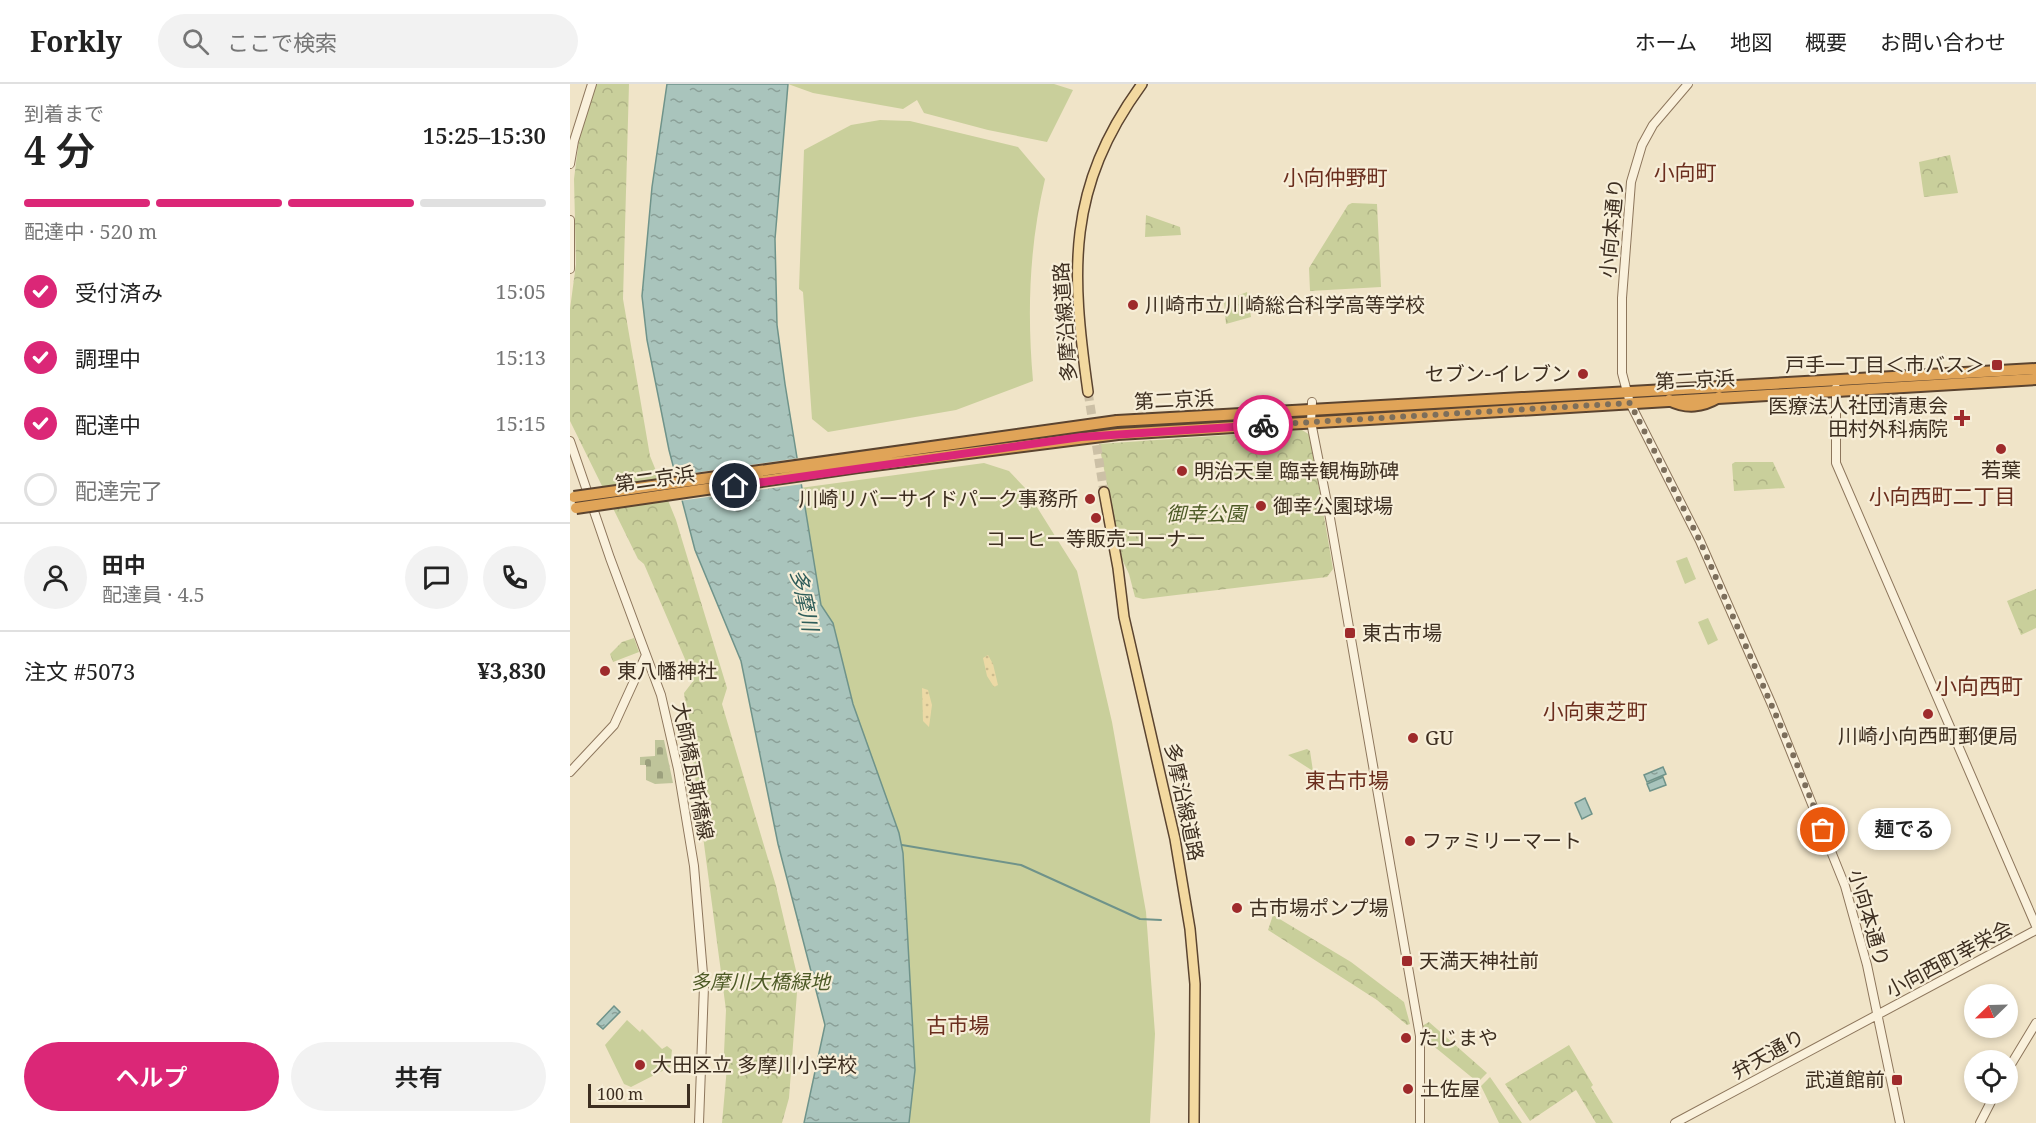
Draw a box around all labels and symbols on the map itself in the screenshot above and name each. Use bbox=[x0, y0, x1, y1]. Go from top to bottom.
district label: 小向町 bbox=[1654, 158, 1717, 186]
district label: 小向仲野町 bbox=[1283, 163, 1388, 191]
street label: 小向本通り bbox=[1594, 177, 1629, 279]
street label: 多摩沿線道路 bbox=[1047, 261, 1082, 383]
place label: 川崎市立川崎総合科学高等学校 bbox=[1145, 291, 1425, 318]
marker: 川崎市立川崎総合科学高等学校 bbox=[1126, 298, 1140, 312]
place label: 戸手一丁目＜市バス＞ bbox=[1785, 351, 1985, 378]
marker: 戸手一丁目＜市バス＞ bbox=[1990, 358, 2004, 372]
place label: セブン-イレブン bbox=[1425, 360, 1571, 387]
street label: 第二京浜 bbox=[1654, 364, 1736, 395]
marker: セブン-イレブン bbox=[1576, 367, 1590, 381]
street label: 第二京浜 bbox=[1133, 384, 1215, 415]
place label: 医療法人社団清恵会 田村外科病院 bbox=[1768, 392, 1948, 442]
courier bbox=[1233, 395, 1293, 455]
marker: 医療法人社団清恵会 田村外科病院 bbox=[1953, 409, 1971, 427]
marker: 若葉 bbox=[1994, 442, 2008, 456]
place label: 若葉 bbox=[1981, 456, 2021, 483]
place label: 明治天皇 臨幸観梅跡碑 bbox=[1194, 457, 1399, 484]
street label: 第二京浜 bbox=[613, 460, 696, 497]
pin bbox=[709, 460, 760, 511]
marker: 明治天皇 臨幸観梅跡碑 bbox=[1175, 464, 1189, 478]
district label: 小向西町二丁目 bbox=[1869, 482, 2016, 510]
place label: 川崎リバーサイドパーク事務所 bbox=[798, 485, 1078, 512]
marker: 川崎リバーサイドパーク事務所 bbox=[1083, 492, 1097, 506]
place label: 御幸公園球場 bbox=[1273, 492, 1393, 519]
marker: 御幸公園球場 bbox=[1254, 499, 1268, 513]
park label: 御幸公園 bbox=[1166, 500, 1249, 527]
marker: コーヒー等販売コーナー bbox=[1089, 511, 1103, 525]
place label: コーヒー等販売コーナー bbox=[986, 525, 1206, 552]
water label: 多摩川 bbox=[785, 566, 826, 635]
place label: 東古市場 bbox=[1362, 619, 1442, 646]
marker: 東古市場 bbox=[1343, 626, 1357, 640]
place label: 東八幡神社 bbox=[617, 657, 717, 684]
marker: 東八幡神社 bbox=[598, 664, 612, 678]
district label: 小向西町 bbox=[1935, 670, 2023, 700]
district label: 小向東芝町 bbox=[1543, 697, 1648, 725]
street label: 大師橋瓦斯橋線 bbox=[667, 700, 720, 842]
marker: 川崎小向西町郵便局 bbox=[1921, 707, 1935, 721]
place label: 川崎小向西町郵便局 bbox=[1838, 722, 2018, 749]
place label: GU bbox=[1425, 724, 1454, 751]
marker: GU bbox=[1406, 731, 1420, 745]
street label: 多摩沿線道路 bbox=[1159, 740, 1210, 863]
district label: 東古市場 bbox=[1305, 766, 1389, 794]
pin bbox=[1797, 804, 1848, 855]
callout: 麺でる bbox=[1859, 809, 1952, 851]
place label: ファミリーマート bbox=[1422, 827, 1582, 854]
marker: ファミリーマート bbox=[1403, 834, 1417, 848]
street label: 小向本通り bbox=[1843, 866, 1896, 970]
place label: 古市場ポンプ場 bbox=[1249, 894, 1388, 921]
marker: 古市場ポンプ場 bbox=[1230, 901, 1244, 915]
street label: 小向西町幸栄会 bbox=[1881, 914, 2017, 1003]
place label: 天満天神社前 bbox=[1419, 947, 1539, 974]
marker: 天満天神社前 bbox=[1400, 954, 1414, 968]
park label: 多摩川大橋緑地 bbox=[690, 968, 832, 995]
north arrow bbox=[1964, 984, 2018, 1038]
district label: 古市場 bbox=[927, 1011, 990, 1039]
street label: 弁天通り bbox=[1726, 1022, 1809, 1085]
place label: たじまや bbox=[1418, 1024, 1498, 1051]
marker: たじまや bbox=[1399, 1031, 1413, 1045]
place label: 大田区立 多摩川小学校 bbox=[652, 1051, 857, 1078]
marker: 大田区立 多摩川小学校 bbox=[633, 1058, 647, 1072]
place label: 武道館前 bbox=[1805, 1066, 1885, 1093]
marker: 武道館前 bbox=[1890, 1073, 1904, 1087]
place label: 土佐屋 bbox=[1420, 1075, 1480, 1102]
scale bar bbox=[588, 1081, 690, 1108]
marker: 土佐屋 bbox=[1401, 1082, 1415, 1096]

